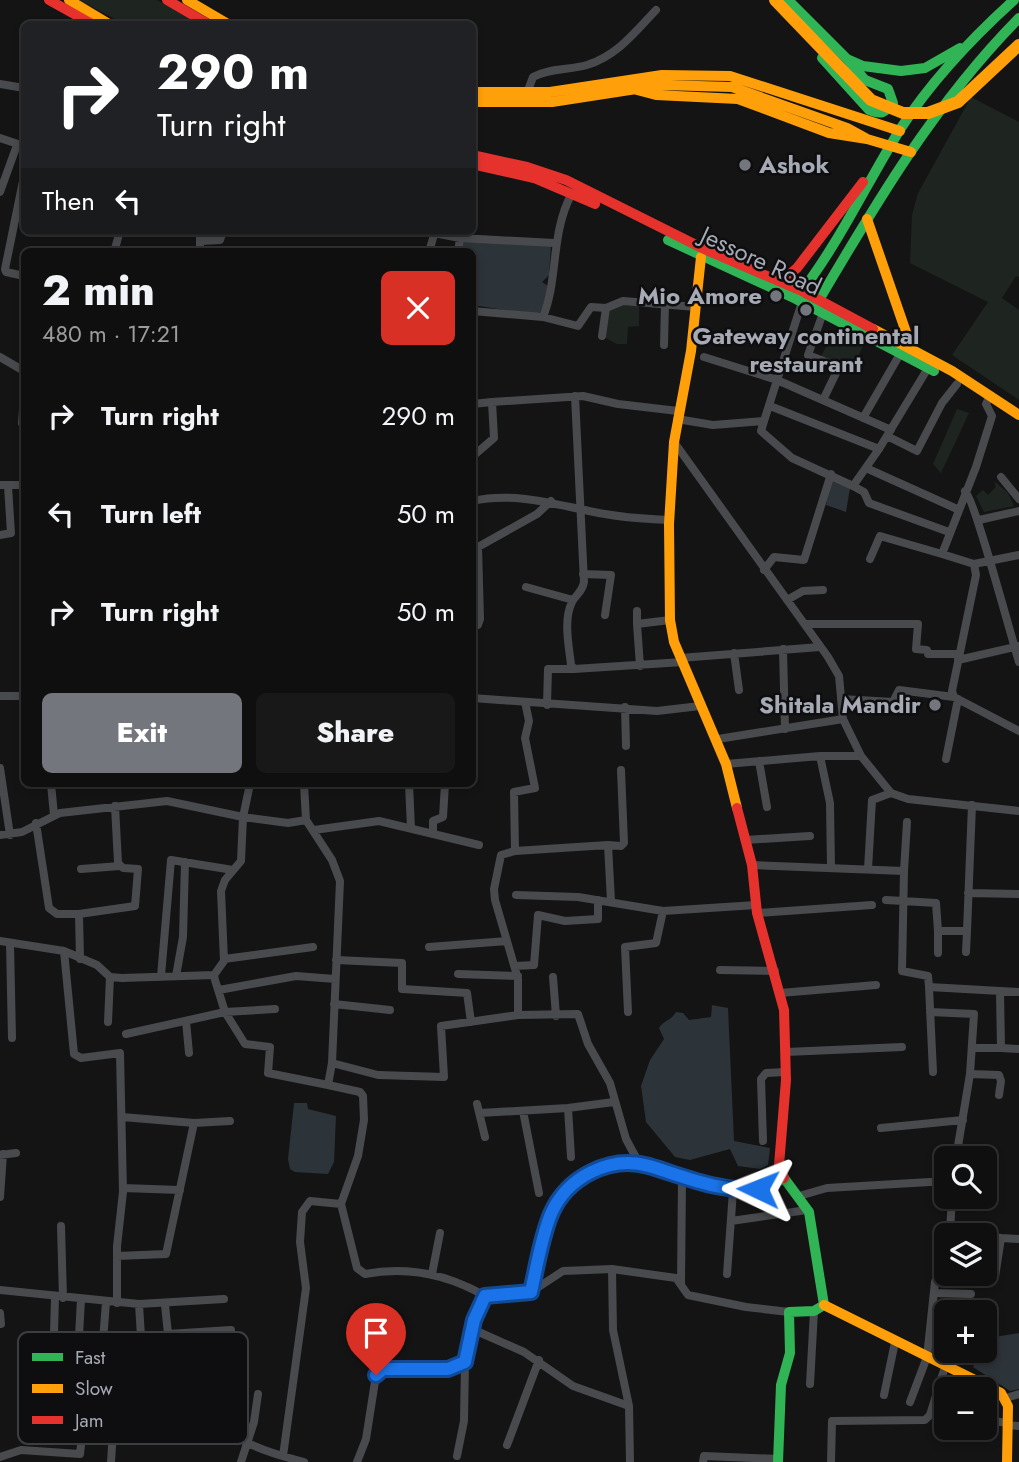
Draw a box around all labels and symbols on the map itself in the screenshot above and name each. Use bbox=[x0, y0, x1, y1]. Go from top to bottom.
place label: Ashok bbox=[758, 147, 829, 182]
marker: Ashok bbox=[737, 157, 753, 173]
street label: Jessore Road bbox=[692, 216, 827, 304]
place label: Mio Amore bbox=[638, 278, 762, 313]
marker: Mio Amore bbox=[768, 288, 784, 304]
marker: Gateway continental restaurant bbox=[798, 302, 814, 318]
place label: Gateway continental restaurant bbox=[693, 318, 919, 381]
place label: Shitala Mandir bbox=[759, 687, 921, 722]
marker: Shitala Mandir bbox=[927, 697, 943, 713]
position arrow bbox=[721, 1152, 795, 1226]
pin bbox=[346, 1303, 406, 1375]
legend bbox=[18, 1332, 248, 1444]
text: Fast bbox=[75, 1344, 106, 1371]
text: Slow bbox=[75, 1375, 113, 1402]
text: Jam bbox=[72, 1407, 104, 1434]

